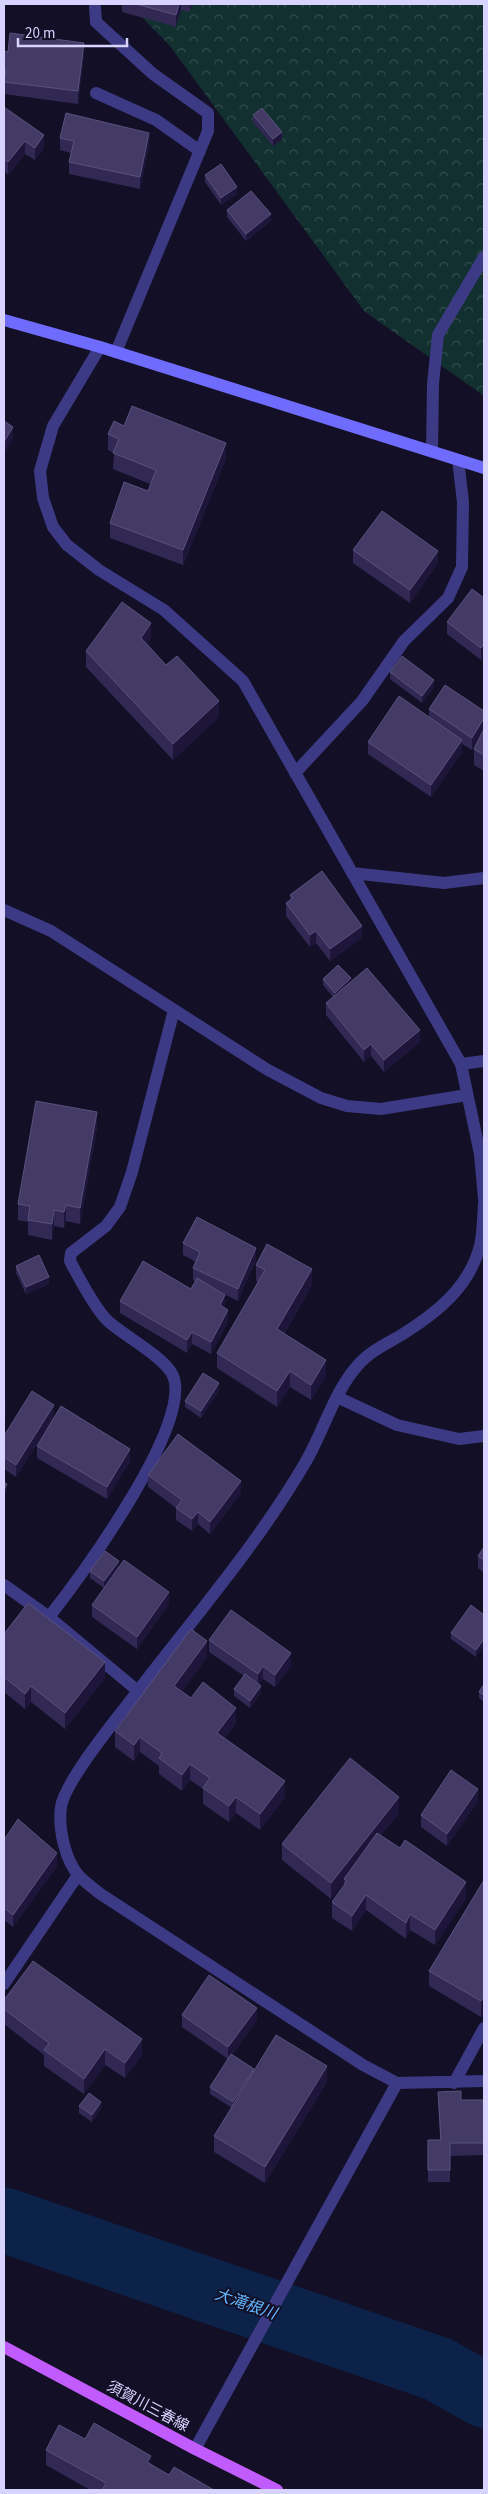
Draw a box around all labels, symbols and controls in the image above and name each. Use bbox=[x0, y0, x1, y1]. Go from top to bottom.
scale bar bbox=[18, 15, 126, 47]
text: 20 m bbox=[25, 23, 55, 44]
water label: 大滝根川 bbox=[212, 2283, 281, 2325]
street label: 須賀川三春線 bbox=[103, 2376, 192, 2437]

